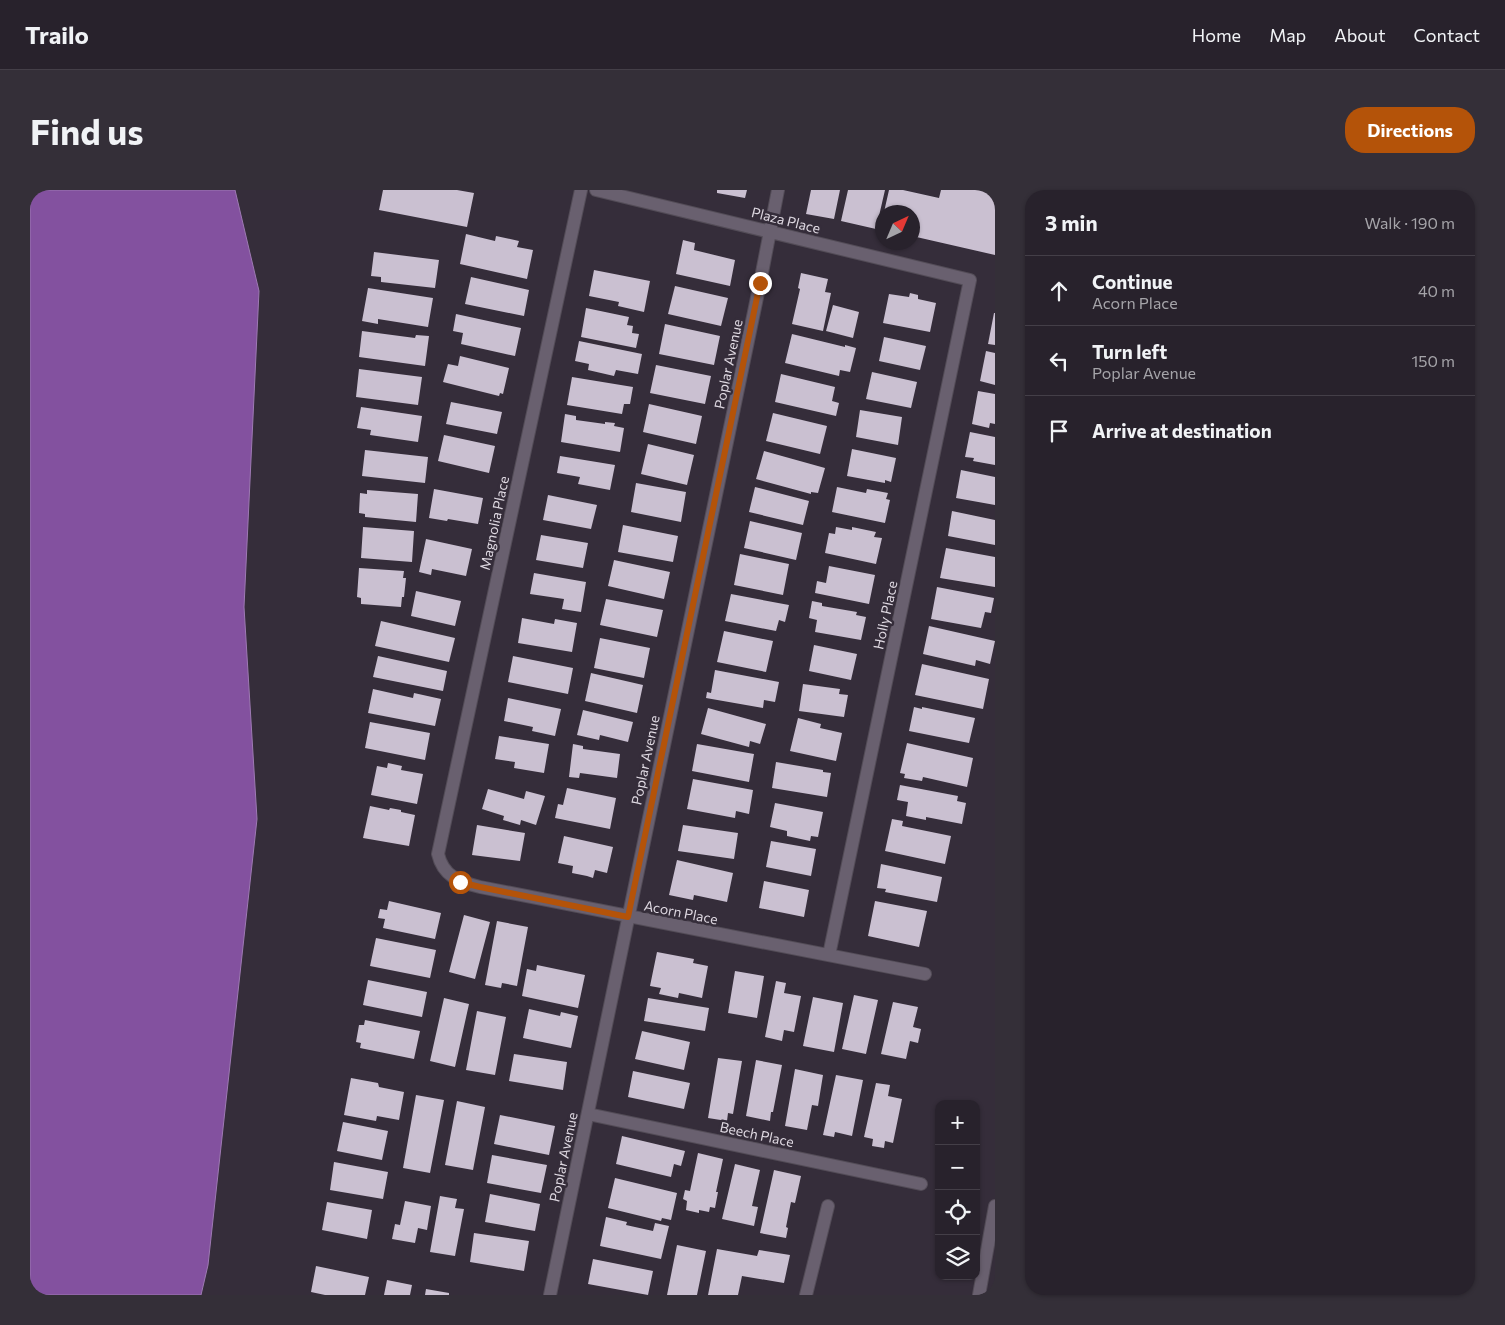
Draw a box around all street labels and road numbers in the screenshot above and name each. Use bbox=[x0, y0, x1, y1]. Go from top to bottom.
street label: Plaza Place bbox=[750, 203, 822, 237]
street label: Poplar Avenue bbox=[710, 318, 746, 410]
street label: Magnolia Place bbox=[476, 474, 512, 572]
street label: Holly Place bbox=[869, 579, 901, 651]
street label: Poplar Avenue bbox=[627, 714, 663, 806]
street label: Acorn Place bbox=[643, 897, 719, 927]
street label: Poplar Avenue bbox=[545, 1111, 581, 1203]
street label: Beech Place bbox=[718, 1118, 796, 1150]

